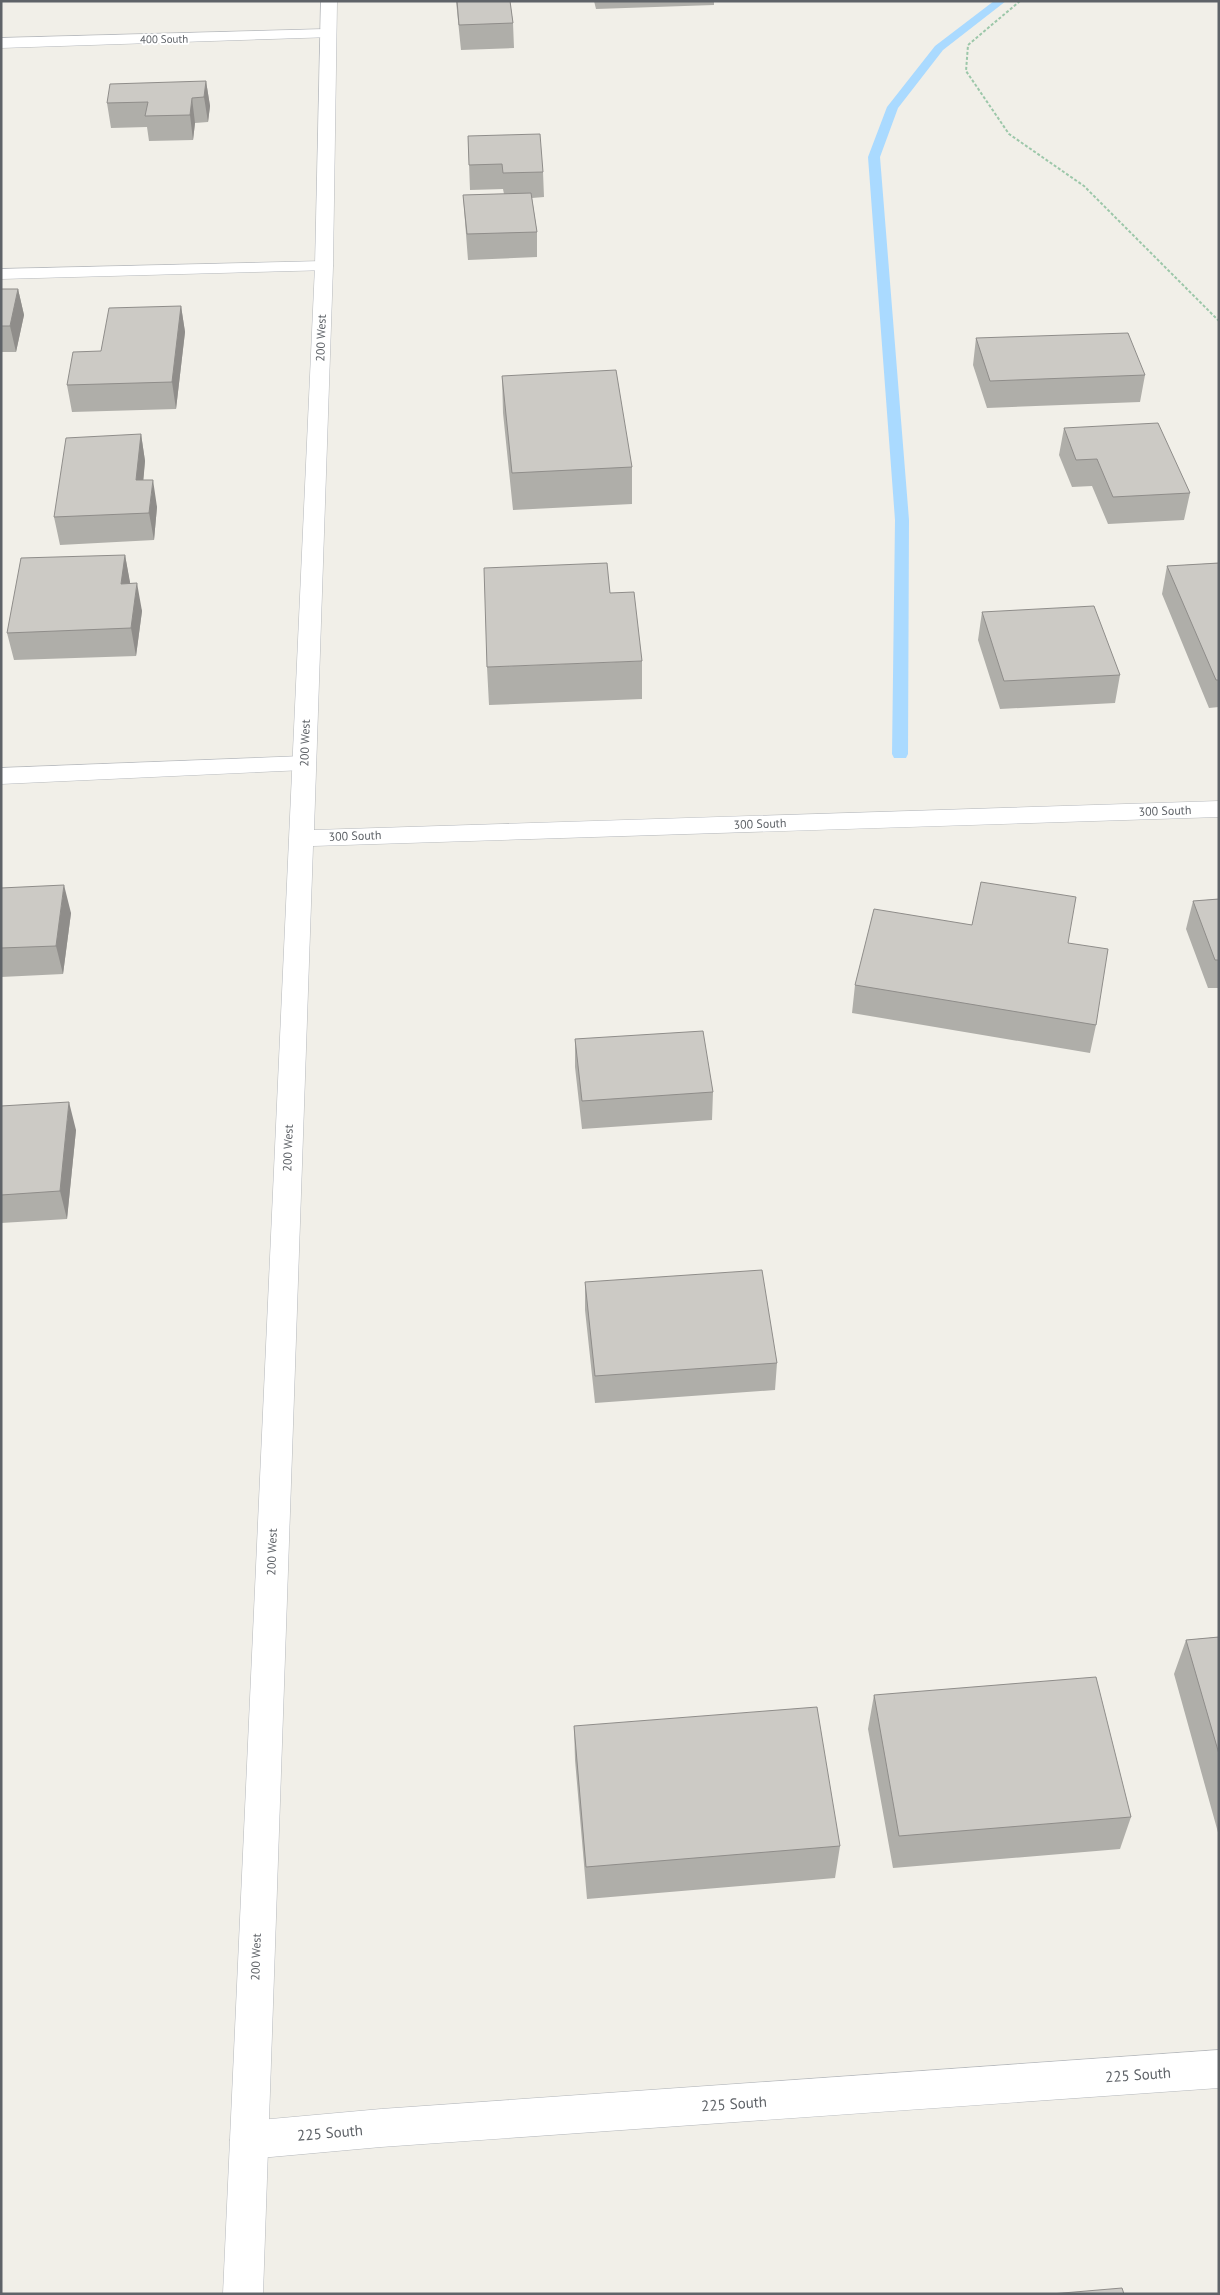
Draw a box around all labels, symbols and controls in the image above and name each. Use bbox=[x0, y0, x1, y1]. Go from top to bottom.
street label: 400 South bbox=[140, 32, 188, 46]
street label: 200 West bbox=[312, 314, 329, 362]
street label: 200 West bbox=[296, 719, 313, 767]
street label: 300 South bbox=[1138, 802, 1192, 819]
street label: 300 South bbox=[733, 815, 787, 832]
street label: 300 South bbox=[328, 827, 382, 844]
street label: 200 West bbox=[279, 1124, 296, 1172]
street label: 200 West bbox=[263, 1528, 280, 1576]
street label: 200 West bbox=[247, 1933, 264, 1981]
street label: 225 South bbox=[1104, 2063, 1172, 2086]
street label: 225 South bbox=[700, 2092, 768, 2115]
street label: 225 South bbox=[296, 2120, 364, 2145]

